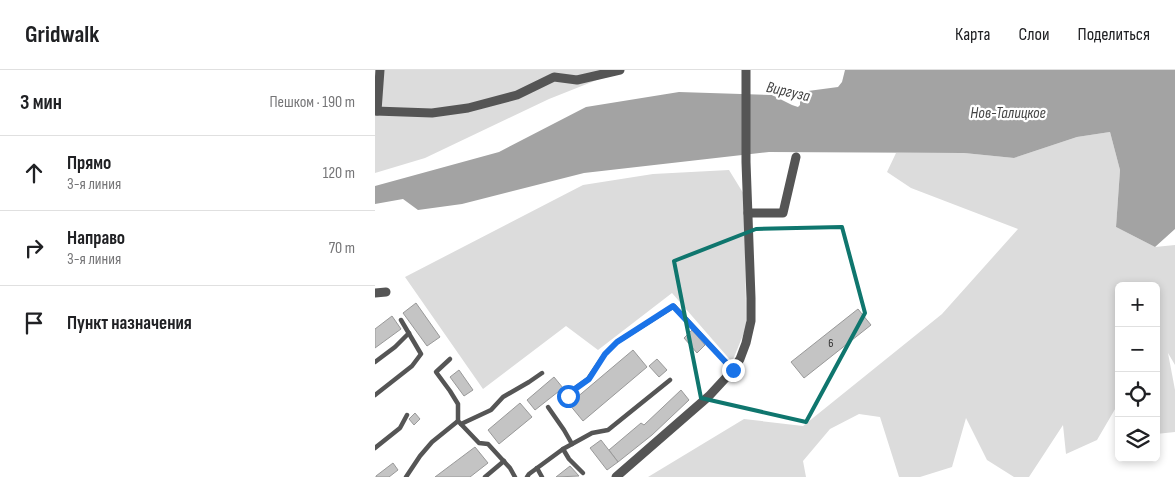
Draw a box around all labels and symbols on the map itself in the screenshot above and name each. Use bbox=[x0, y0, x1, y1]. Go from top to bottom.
water label: Виргуза bbox=[764, 78, 812, 106]
water label: Нов-Талицкое bbox=[970, 104, 1046, 123]
house number: 6 bbox=[828, 336, 834, 351]
route end bbox=[722, 359, 745, 382]
route start bbox=[557, 385, 580, 408]

